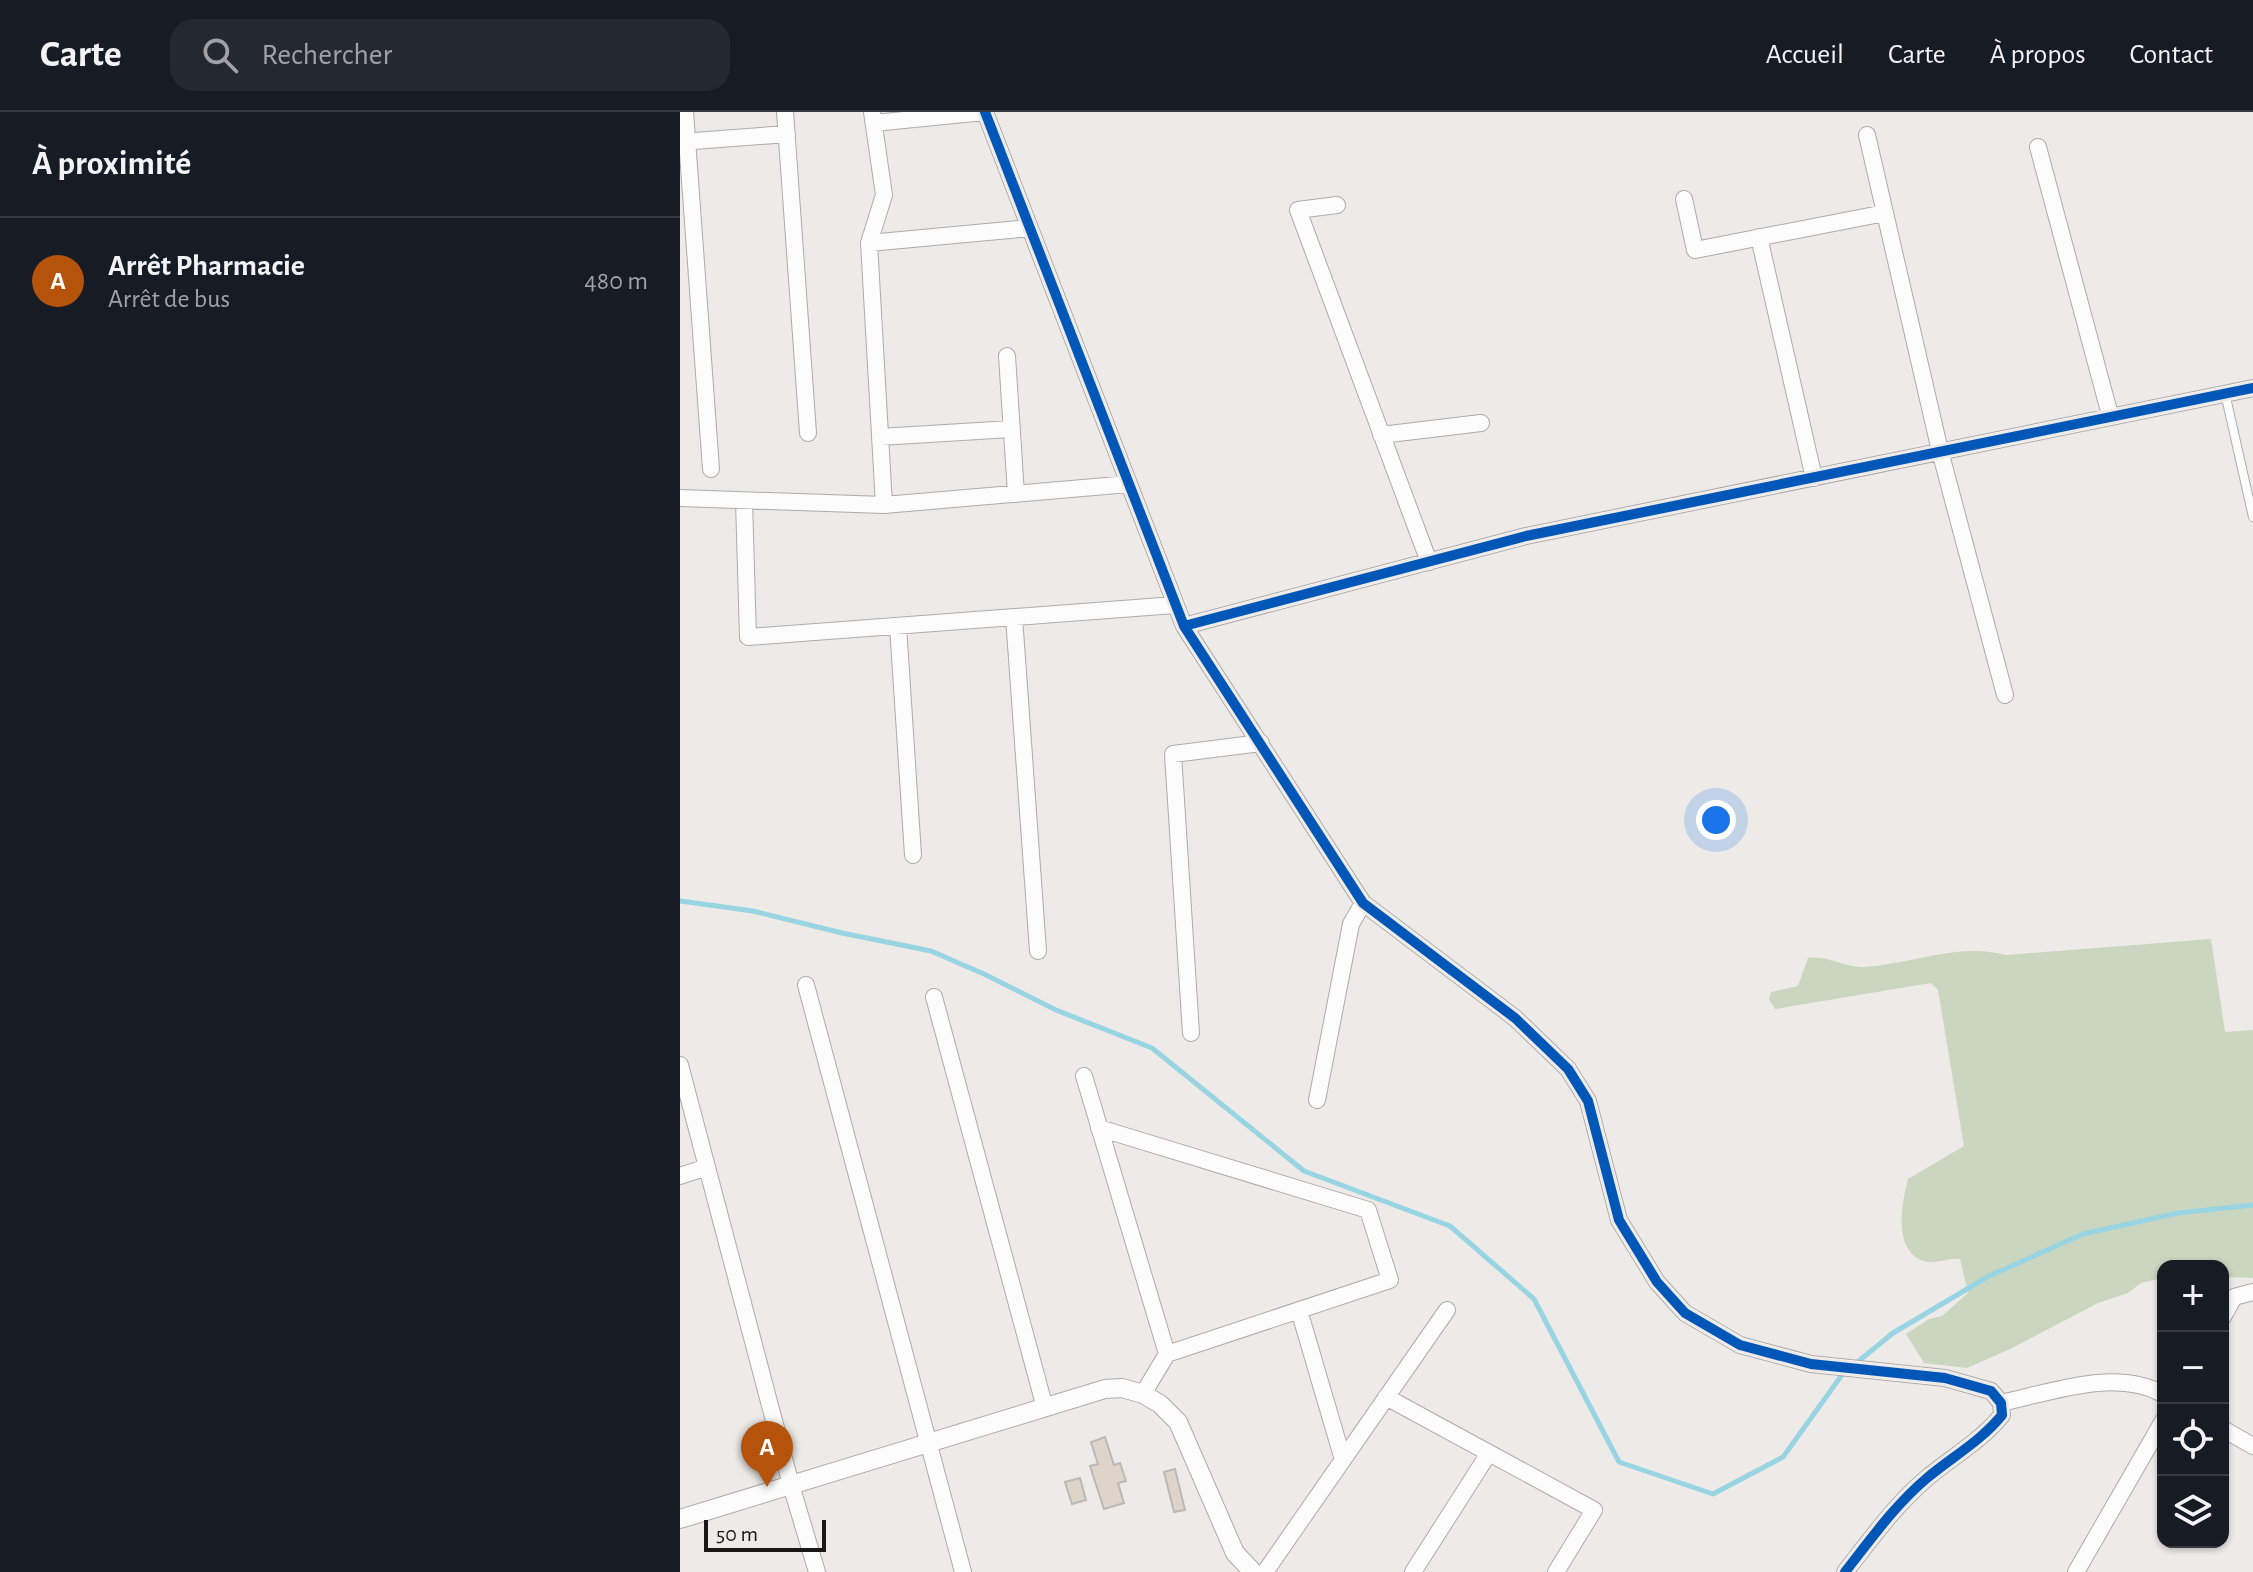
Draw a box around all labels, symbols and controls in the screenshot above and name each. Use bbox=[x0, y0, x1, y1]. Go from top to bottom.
search box bbox=[170, 19, 730, 91]
icon: search bbox=[198, 33, 242, 77]
text: Carte bbox=[40, 36, 122, 74]
text: Rechercher bbox=[262, 40, 392, 70]
text: Accueil bbox=[1766, 41, 1844, 69]
text: Carte bbox=[1888, 41, 1946, 69]
text: À propos bbox=[1990, 41, 2086, 69]
text: Contact bbox=[2130, 41, 2213, 69]
text: À proximité bbox=[32, 147, 191, 181]
text: Arrêt Pharmacie bbox=[108, 251, 305, 281]
text: A bbox=[50, 268, 66, 294]
text: 480 m bbox=[584, 268, 648, 294]
text: Arrêt de bus bbox=[108, 286, 230, 312]
your location bbox=[1696, 800, 1736, 840]
map controls bbox=[2157, 1260, 2229, 1548]
button: + bbox=[2157, 1260, 2229, 1332]
button: − bbox=[2157, 1332, 2229, 1404]
button: locate bbox=[2157, 1404, 2229, 1476]
pin: A bbox=[741, 1421, 793, 1487]
button: layers bbox=[2157, 1476, 2229, 1548]
scale bar bbox=[704, 1516, 826, 1552]
text: 50 m bbox=[716, 1523, 758, 1545]

